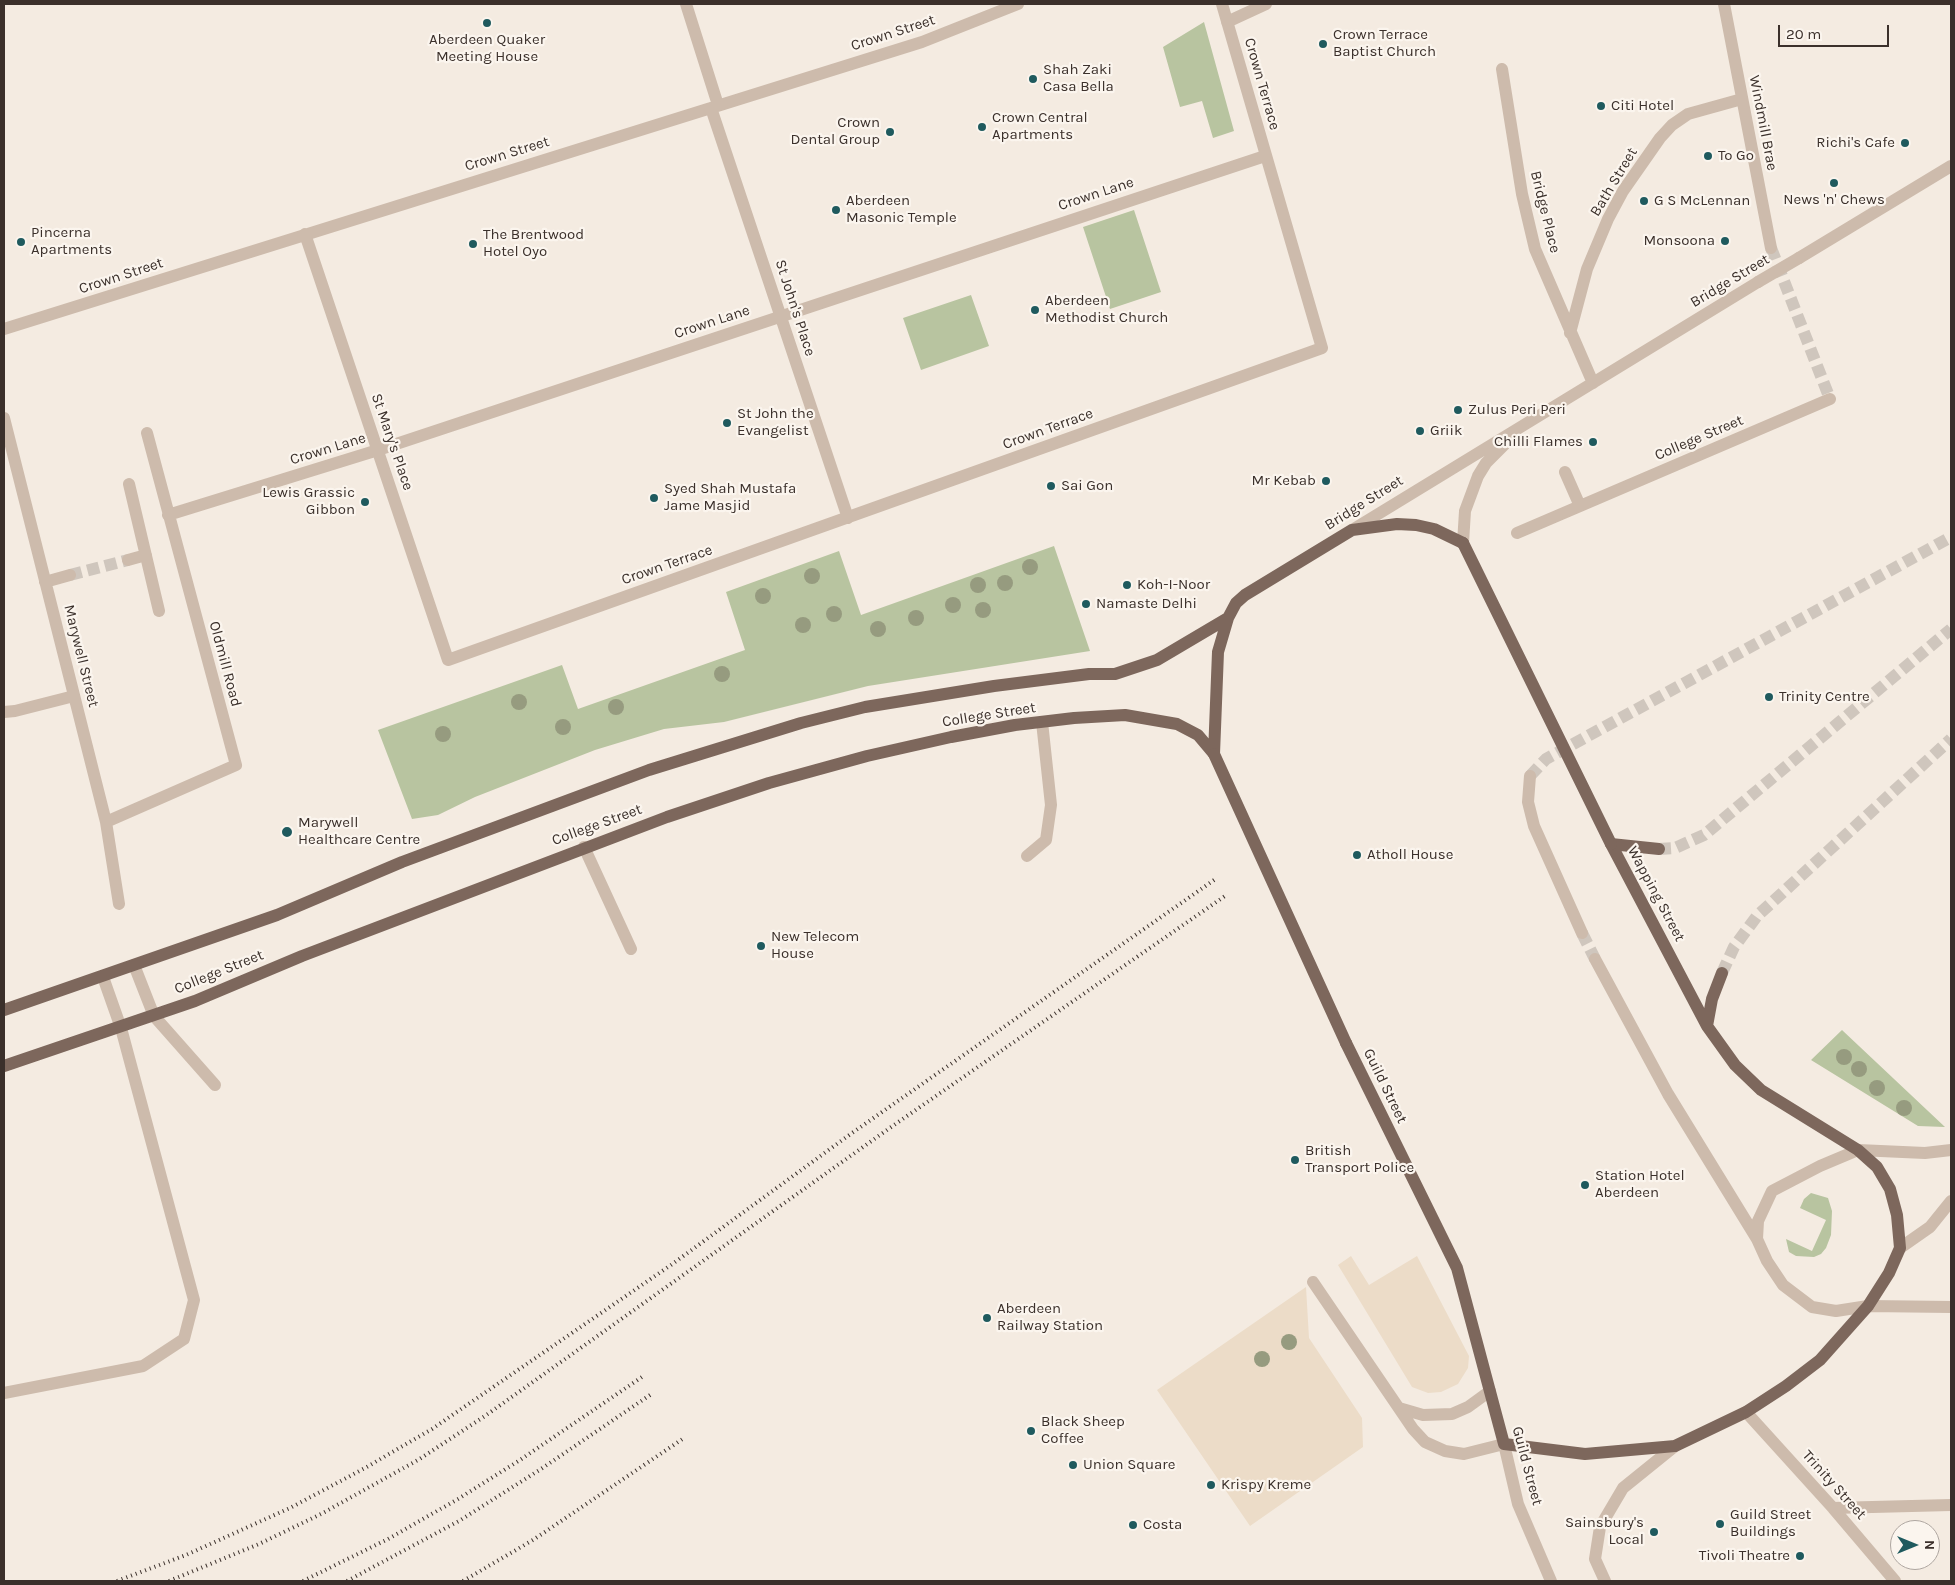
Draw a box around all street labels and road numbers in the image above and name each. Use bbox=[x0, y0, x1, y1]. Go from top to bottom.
street label: Crown Street bbox=[849, 11, 937, 55]
street label: Crown Terrace bbox=[1240, 36, 1284, 132]
street label: Windmill Brae bbox=[1745, 74, 1781, 172]
street label: Crown Street bbox=[463, 133, 551, 175]
street label: Bath Street bbox=[1586, 144, 1642, 220]
street label: Bridge Place bbox=[1526, 169, 1564, 255]
street label: Crown Lane bbox=[1056, 173, 1136, 215]
street label: Bridge Street bbox=[1687, 250, 1773, 312]
street label: Crown Street bbox=[77, 254, 165, 298]
street label: St John's Place bbox=[771, 258, 819, 358]
street label: Crown Lane bbox=[672, 301, 752, 343]
street label: St Mary's Place bbox=[367, 391, 417, 493]
street label: Crown Terrace bbox=[1000, 404, 1096, 454]
street label: College Street bbox=[1652, 411, 1746, 465]
street label: Crown Lane bbox=[288, 429, 368, 469]
street label: Bridge Street bbox=[1321, 472, 1407, 534]
street label: Crown Terrace bbox=[619, 541, 715, 589]
street label: Marywell Street bbox=[60, 603, 102, 709]
street label: Oldmill Road bbox=[205, 619, 245, 709]
street label: College Street bbox=[941, 699, 1037, 731]
street label: College Street bbox=[550, 800, 644, 850]
street label: Wapping Street bbox=[1623, 843, 1689, 945]
street label: College Street bbox=[172, 946, 266, 998]
street label: Guild Street bbox=[1359, 1046, 1411, 1126]
street label: Guild Street bbox=[1508, 1425, 1546, 1507]
street label: Trinity Street bbox=[1798, 1447, 1870, 1523]

